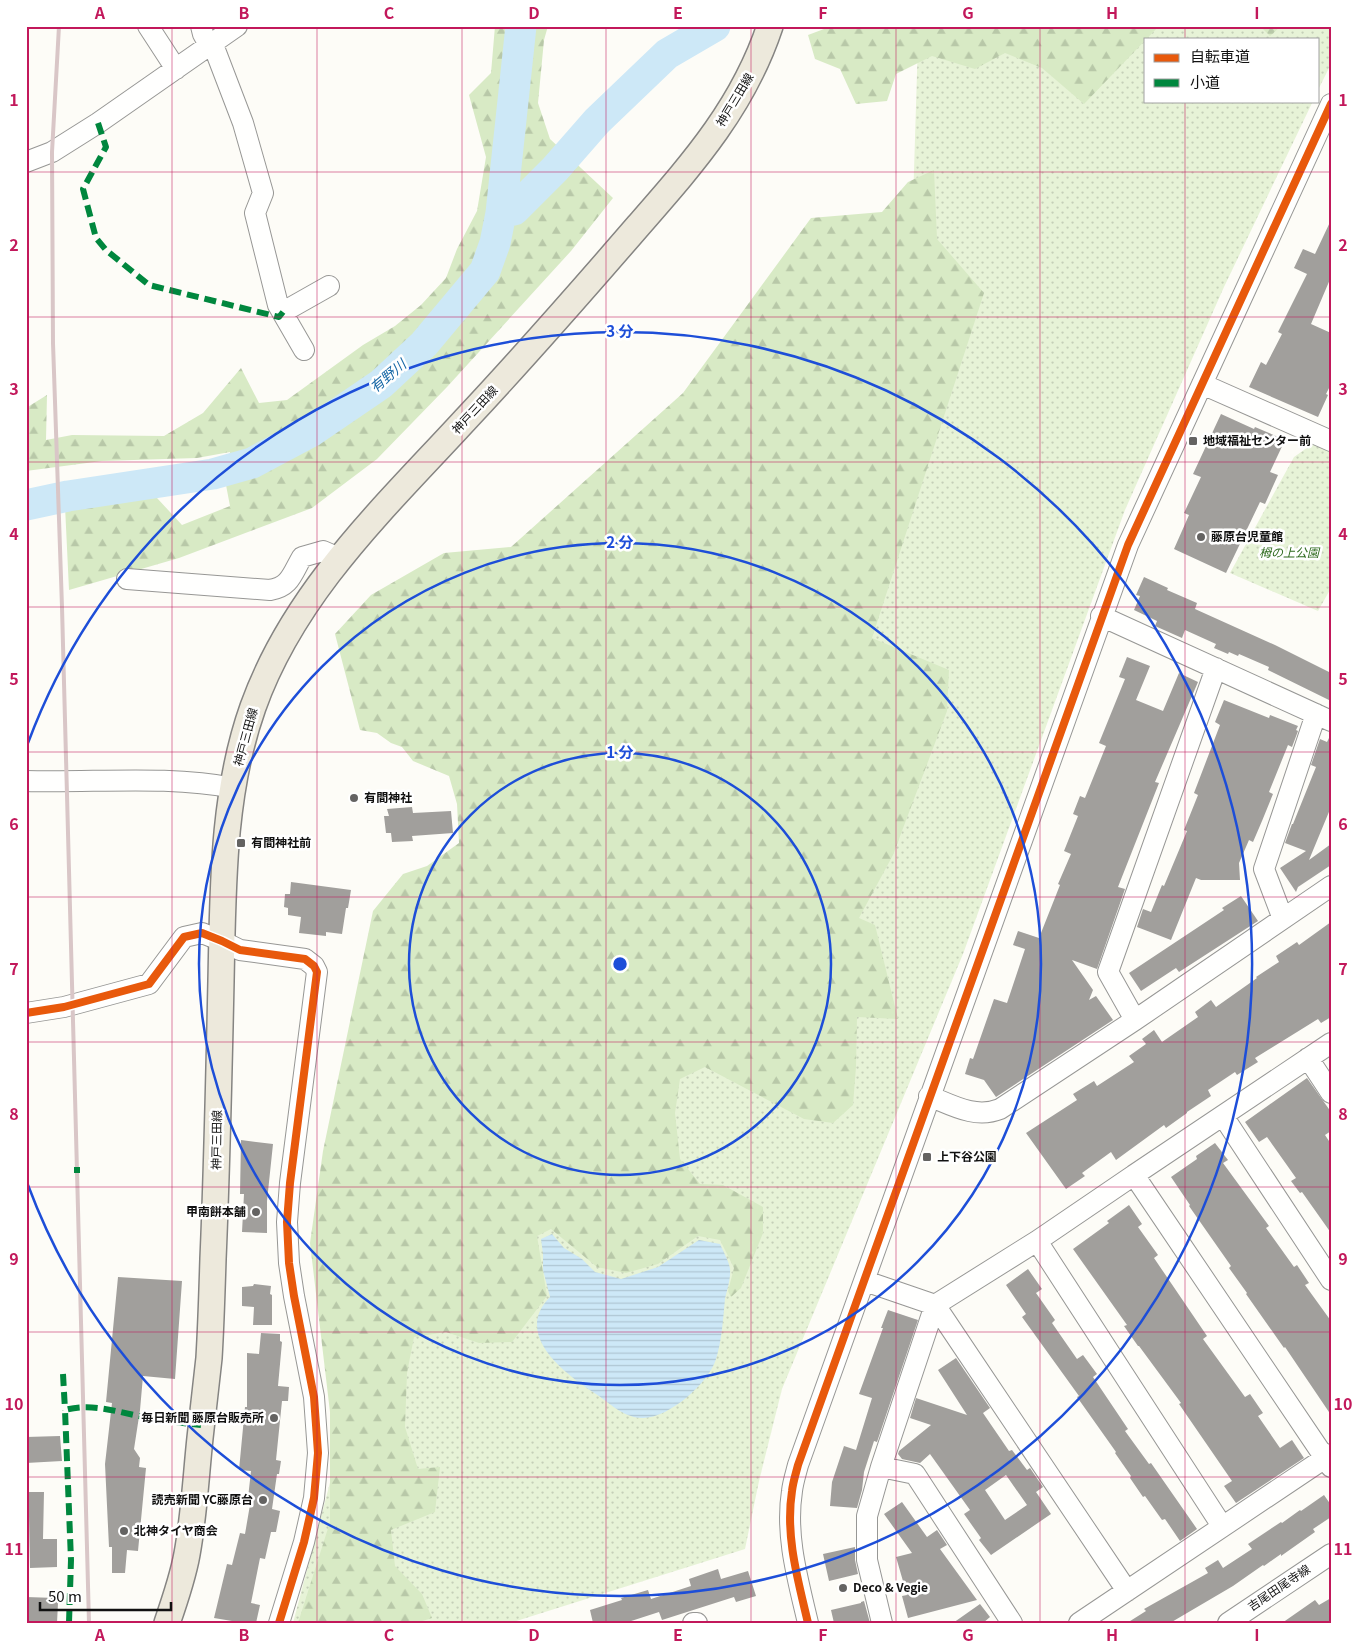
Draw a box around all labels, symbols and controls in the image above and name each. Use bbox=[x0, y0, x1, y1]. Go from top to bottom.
text: A bbox=[94, 0, 106, 24]
text: B bbox=[239, 0, 250, 24]
text: C bbox=[384, 0, 395, 24]
text: D bbox=[528, 0, 540, 24]
text: E bbox=[673, 0, 683, 24]
text: F bbox=[818, 0, 828, 24]
text: G bbox=[962, 0, 974, 24]
text: H bbox=[1106, 0, 1118, 24]
text: I bbox=[1254, 0, 1260, 24]
legend bbox=[1144, 38, 1320, 102]
text: 自転車道 bbox=[1190, 45, 1250, 66]
street label: 神戸三田線 bbox=[711, 69, 756, 129]
text: 小道 bbox=[1190, 71, 1220, 92]
text: 1 bbox=[9, 87, 19, 111]
text: 1 bbox=[1338, 87, 1348, 111]
text: 2 bbox=[9, 232, 19, 256]
text: 2 bbox=[1338, 232, 1348, 256]
text: 3 分 bbox=[606, 320, 634, 341]
water label: 有野川 bbox=[365, 353, 411, 396]
text: 3 bbox=[9, 376, 19, 400]
text: 3 bbox=[1338, 376, 1348, 400]
street label: 神戸三田線 bbox=[447, 381, 501, 437]
place label: 地域福祉センター前 bbox=[1203, 431, 1311, 448]
marker: 地域福祉センター前 bbox=[1187, 435, 1199, 447]
text: 4 bbox=[9, 521, 19, 545]
text: 4 bbox=[1338, 521, 1348, 545]
place label: 藤原台児童館 bbox=[1211, 527, 1283, 544]
text: 2 分 bbox=[606, 531, 634, 552]
marker: 藤原台児童館 bbox=[1195, 531, 1207, 543]
park label: 栂の上公園 bbox=[1259, 543, 1321, 560]
text: 5 bbox=[9, 666, 19, 690]
text: 5 bbox=[1338, 666, 1348, 690]
street label: 神戸三田線 bbox=[229, 705, 261, 768]
text: 1 分 bbox=[606, 741, 634, 762]
place label: 有間神社 bbox=[364, 788, 412, 805]
marker: 有間神社 bbox=[348, 792, 360, 804]
text: 6 bbox=[9, 811, 19, 835]
text: 6 bbox=[1338, 811, 1348, 835]
place label: 有間神社前 bbox=[251, 833, 311, 850]
marker: 有間神社前 bbox=[235, 837, 247, 849]
centre of rings bbox=[611, 955, 629, 973]
text: 7 bbox=[9, 956, 19, 980]
text: 7 bbox=[1338, 956, 1348, 980]
text: 8 bbox=[9, 1101, 19, 1125]
text: 8 bbox=[1338, 1101, 1348, 1125]
street label: 神戸三田線 bbox=[206, 1110, 225, 1170]
place label: 上下谷公園 bbox=[937, 1147, 997, 1164]
marker: 上下谷公園 bbox=[921, 1151, 933, 1163]
place label: 甲南餅本舗 bbox=[186, 1202, 246, 1219]
marker: 甲南餅本舗 bbox=[250, 1206, 262, 1218]
text: 9 bbox=[9, 1246, 19, 1270]
text: 9 bbox=[1338, 1246, 1348, 1270]
text: 10 bbox=[5, 1391, 23, 1415]
text: 10 bbox=[1334, 1391, 1352, 1415]
place label: 毎日新聞 藤原台販売所 bbox=[141, 1408, 264, 1425]
marker: 毎日新聞 藤原台販売所 bbox=[268, 1412, 280, 1424]
place label: 読売新聞 YC藤原台 bbox=[152, 1490, 253, 1507]
marker: 読売新聞 YC藤原台 bbox=[257, 1494, 269, 1506]
place label: 北神タイヤ商会 bbox=[134, 1521, 218, 1538]
marker: 北神タイヤ商会 bbox=[118, 1525, 130, 1537]
text: 11 bbox=[5, 1536, 23, 1560]
text: 11 bbox=[1334, 1536, 1352, 1560]
street label: 吉尾田尾寺線 bbox=[1244, 1560, 1313, 1614]
place label: Deco & Vegie bbox=[853, 1578, 928, 1595]
scale bar bbox=[40, 1579, 171, 1611]
marker: Deco & Vegie bbox=[837, 1582, 849, 1594]
text: 50 m bbox=[48, 1585, 82, 1606]
text: A bbox=[94, 1622, 106, 1646]
text: B bbox=[239, 1622, 250, 1646]
text: C bbox=[384, 1622, 395, 1646]
text: D bbox=[528, 1622, 540, 1646]
text: E bbox=[673, 1622, 683, 1646]
text: F bbox=[818, 1622, 828, 1646]
text: G bbox=[962, 1622, 974, 1646]
text: H bbox=[1106, 1622, 1118, 1646]
text: I bbox=[1254, 1622, 1260, 1646]

